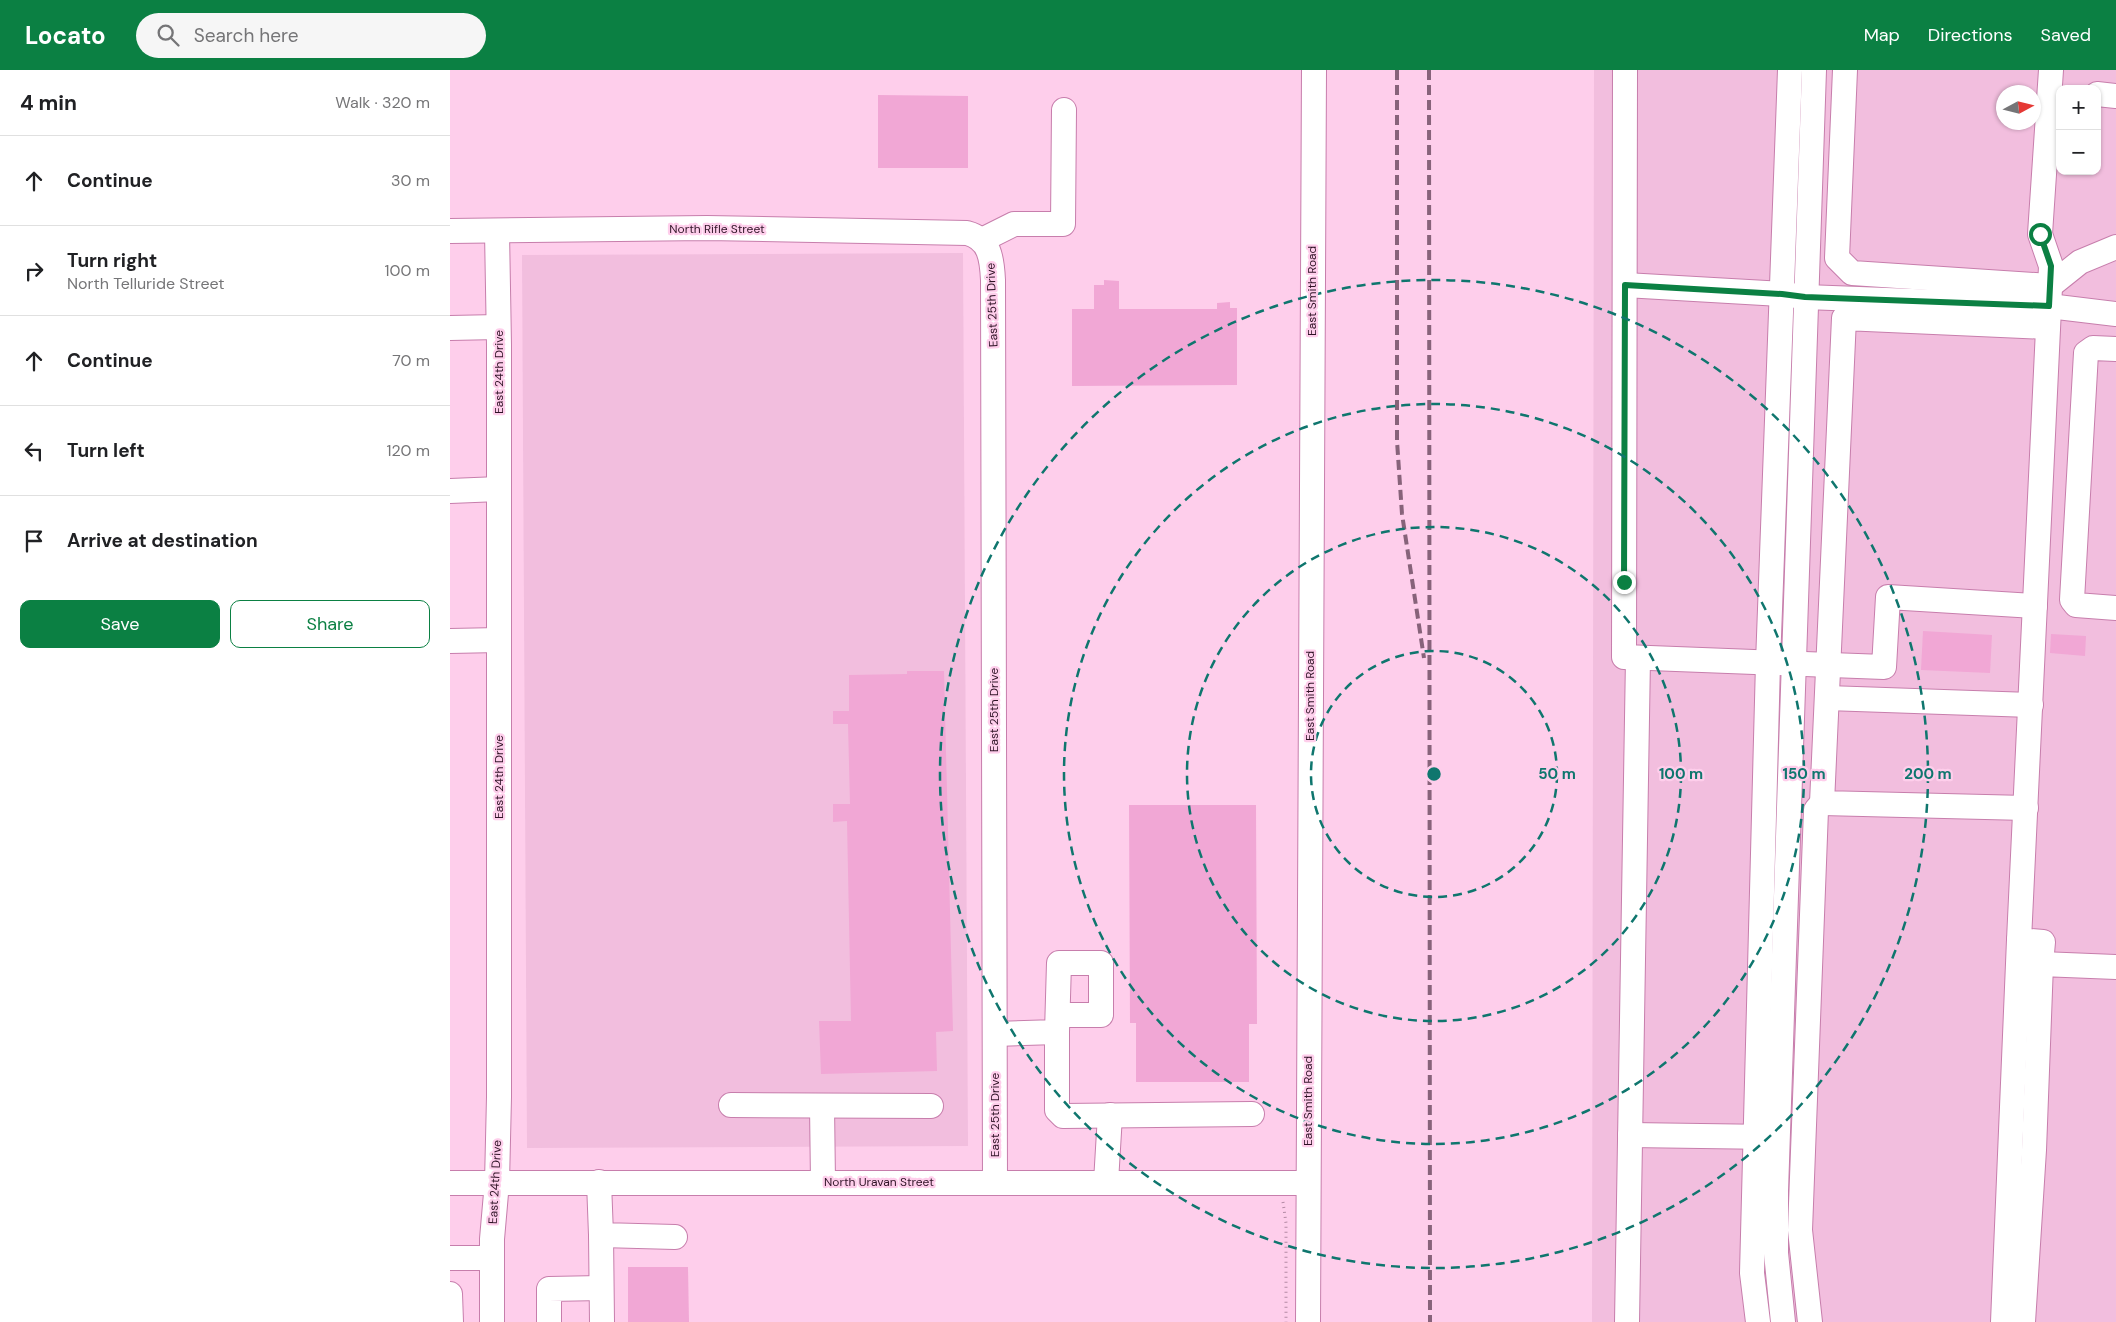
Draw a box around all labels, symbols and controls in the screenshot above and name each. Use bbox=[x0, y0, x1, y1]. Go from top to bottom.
search box bbox=[136, 13, 486, 58]
text: Locato bbox=[25, 20, 106, 51]
icon: search bbox=[154, 21, 182, 49]
text: Search here bbox=[194, 23, 299, 48]
text: Map bbox=[1864, 23, 1900, 47]
text: Directions bbox=[1928, 23, 2013, 47]
text: Saved bbox=[2041, 23, 2091, 47]
north arrow bbox=[1996, 85, 2041, 130]
map controls bbox=[2056, 85, 2101, 175]
button: + bbox=[2056, 85, 2101, 130]
text: 4 min bbox=[20, 89, 77, 117]
text: Walk · 320 m bbox=[335, 92, 430, 113]
button: − bbox=[2056, 130, 2101, 175]
icon: ahead bbox=[20, 167, 48, 195]
text: Continue bbox=[67, 168, 153, 193]
text: 30 m bbox=[391, 170, 430, 191]
street label: North Rifle Street bbox=[669, 221, 765, 237]
route start bbox=[2029, 223, 2052, 246]
street label: East Smith Road bbox=[1304, 246, 1320, 336]
text: Turn right bbox=[67, 248, 157, 273]
icon: right bbox=[20, 257, 48, 285]
text: 100 m bbox=[385, 260, 430, 281]
street label: East 25th Drive bbox=[983, 262, 1001, 347]
text: North Telluride Street bbox=[67, 273, 225, 294]
street label: East 24th Drive bbox=[491, 330, 507, 414]
icon: ahead bbox=[20, 347, 48, 375]
text: Continue bbox=[67, 348, 153, 373]
text: 70 m bbox=[392, 350, 430, 371]
icon: left bbox=[20, 437, 48, 465]
text: Turn left bbox=[67, 438, 145, 463]
text: 120 m bbox=[386, 440, 430, 461]
icon: arrive bbox=[20, 527, 48, 555]
text: Arrive at destination bbox=[67, 528, 258, 553]
route end bbox=[1613, 571, 1636, 594]
button: Save bbox=[20, 600, 220, 648]
button: Share bbox=[230, 600, 430, 648]
street label: East Smith Road bbox=[1302, 651, 1318, 741]
street label: East 25th Drive bbox=[986, 668, 1002, 752]
street label: East 24th Drive bbox=[491, 735, 507, 819]
text: 50 m bbox=[1538, 764, 1576, 784]
text: 100 m bbox=[1659, 764, 1703, 784]
text: 150 m bbox=[1783, 764, 1826, 784]
text: 200 m bbox=[1904, 764, 1952, 784]
centre of rings bbox=[1425, 765, 1443, 783]
street label: East Smith Road bbox=[1300, 1056, 1316, 1146]
street label: East 25th Drive bbox=[987, 1073, 1003, 1157]
street label: East 24th Drive bbox=[485, 1139, 505, 1224]
street label: North Uravan Street bbox=[824, 1174, 934, 1190]

